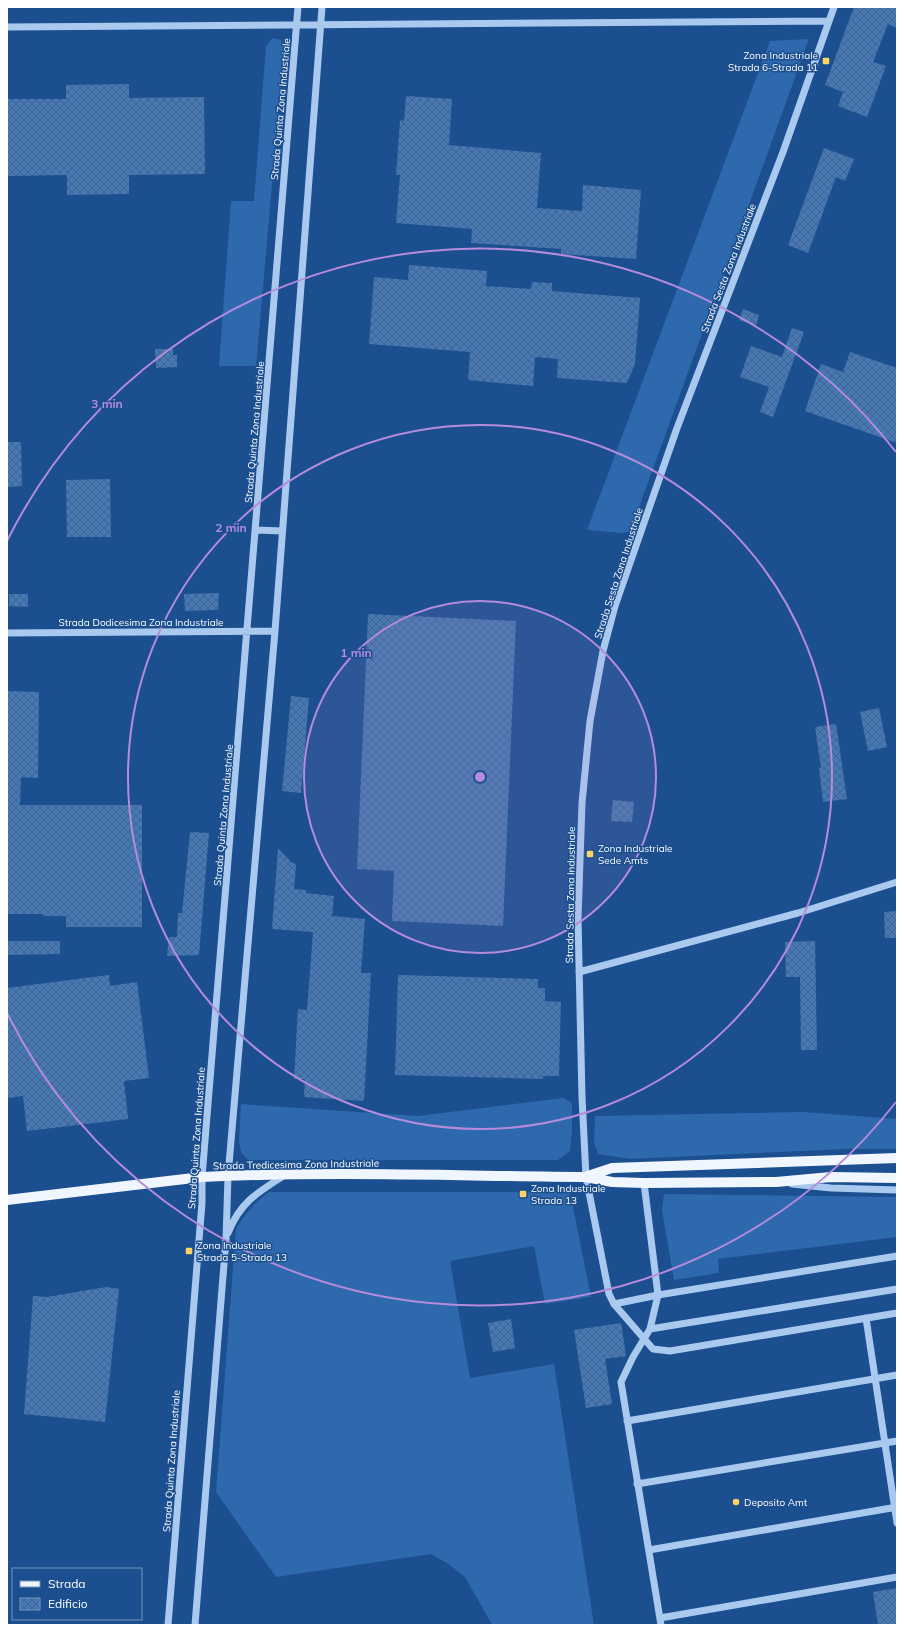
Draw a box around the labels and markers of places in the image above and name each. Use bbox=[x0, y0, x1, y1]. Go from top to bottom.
place label: Zona Industriale Strada 6-Strada 11 bbox=[728, 49, 818, 74]
marker: Zona Industriale Strada 6-Strada 11 bbox=[821, 56, 831, 66]
centre of rings bbox=[473, 770, 487, 784]
place label: Zona Industriale Sede Amts bbox=[598, 842, 672, 867]
marker: Zona Industriale Sede Amts bbox=[585, 849, 595, 859]
place label: Zona Industriale Strada 13 bbox=[531, 1182, 605, 1207]
marker: Zona Industriale Strada 13 bbox=[518, 1189, 528, 1199]
place label: Zona Industriale Strada 5-Strada 13 bbox=[197, 1239, 287, 1264]
marker: Zona Industriale Strada 5-Strada 13 bbox=[184, 1246, 194, 1256]
place label: Deposito Amt bbox=[744, 1496, 808, 1509]
marker: Deposito Amt bbox=[731, 1497, 741, 1507]

